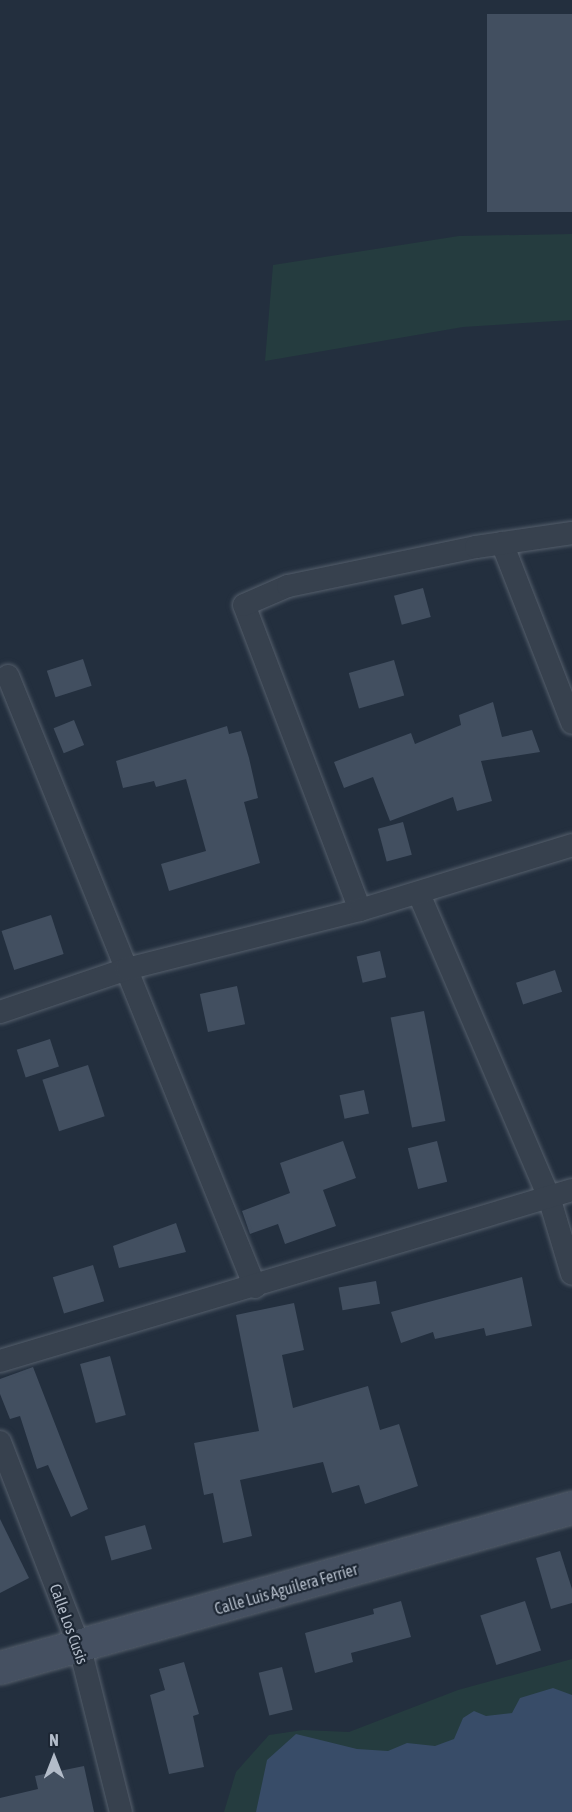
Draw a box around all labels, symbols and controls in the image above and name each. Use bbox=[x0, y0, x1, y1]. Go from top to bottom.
street label: Calle Luis Aguilera Ferrier bbox=[212, 1559, 360, 1619]
street label: Calle Los Cusis bbox=[46, 1581, 92, 1667]
north arrow bbox=[24, 1728, 84, 1788]
text: N bbox=[49, 1731, 59, 1749]

